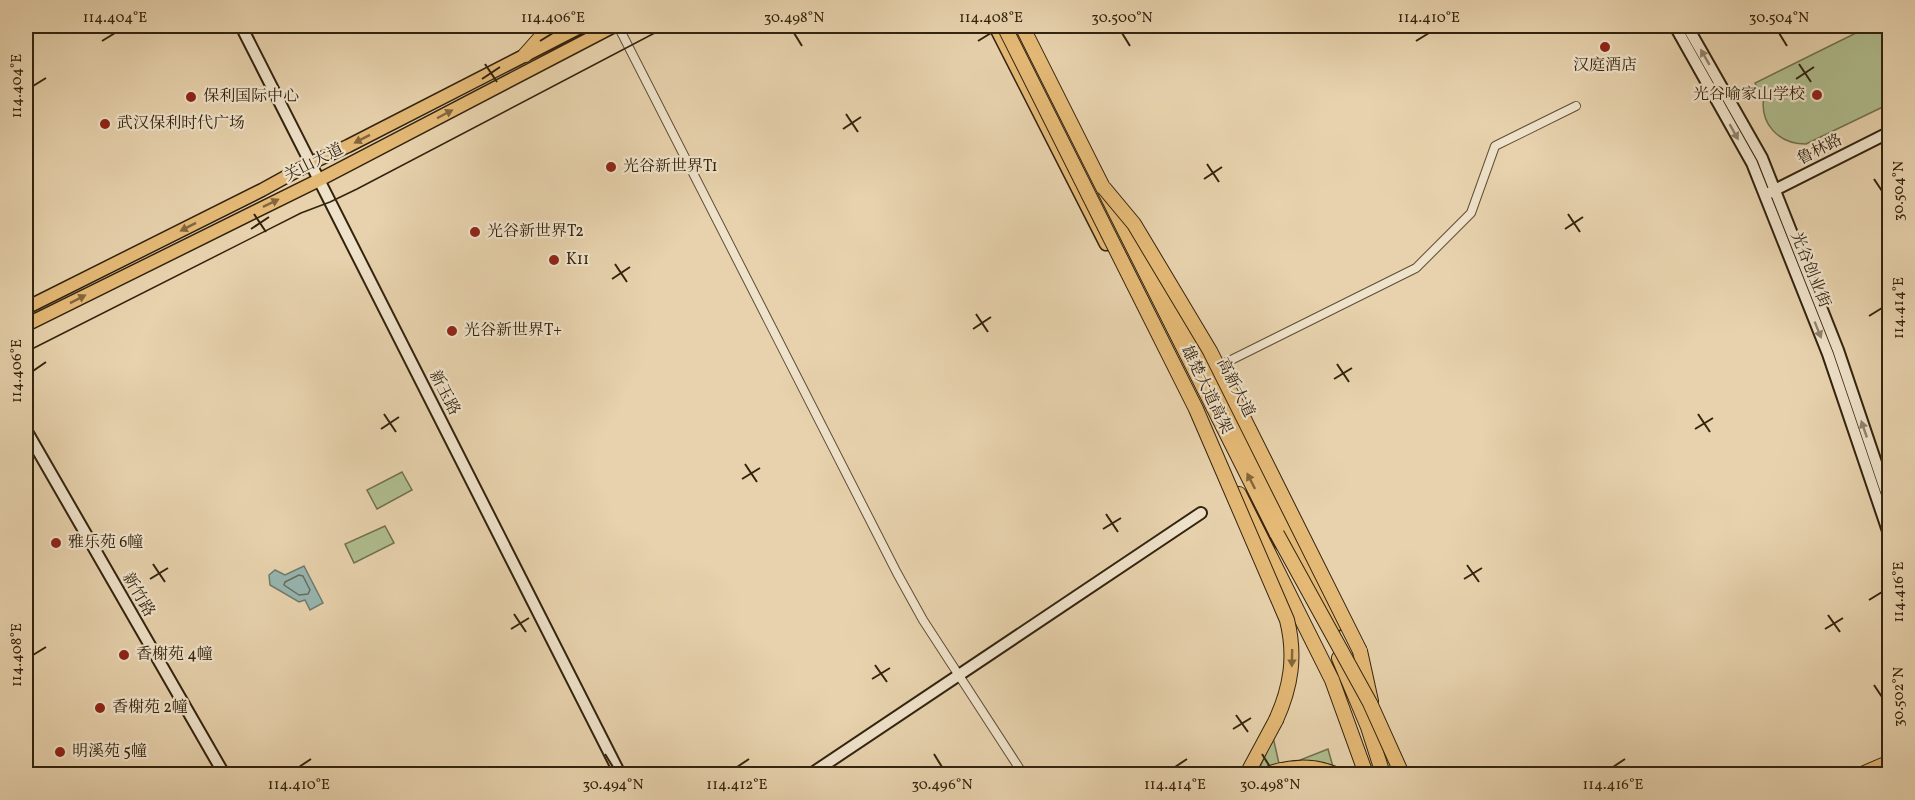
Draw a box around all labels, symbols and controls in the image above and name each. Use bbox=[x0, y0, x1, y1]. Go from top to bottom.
text: 114.404°E bbox=[83, 8, 147, 29]
text: 114.406°E bbox=[521, 8, 585, 29]
text: 30.498°N bbox=[764, 8, 824, 29]
text: 114.408°E bbox=[959, 8, 1023, 29]
text: 30.500°N bbox=[1091, 8, 1153, 29]
text: 114.410°E bbox=[1398, 8, 1460, 29]
text: 30.504°N bbox=[1749, 8, 1809, 29]
marker: 汉庭酒店 bbox=[1598, 40, 1612, 54]
one-way arrow bbox=[1700, 49, 1710, 66]
text: 114.404°E bbox=[7, 54, 28, 118]
place label: 汉庭酒店 bbox=[1573, 55, 1637, 77]
place label: 光谷喻家山学校 bbox=[1693, 84, 1805, 106]
place label: 保利国际中心 bbox=[203, 86, 299, 108]
marker: 光谷喻家山学校 bbox=[1810, 88, 1824, 102]
marker: 保利国际中心 bbox=[184, 90, 198, 104]
one-way arrow bbox=[437, 109, 454, 119]
place label: 武汉保利时代广场 bbox=[117, 113, 245, 135]
marker: 武汉保利时代广场 bbox=[98, 117, 112, 131]
one-way arrow bbox=[1729, 124, 1740, 140]
street label: 鲁林路 bbox=[1794, 129, 1846, 171]
one-way arrow bbox=[353, 134, 370, 144]
street label: 关山大道 bbox=[280, 139, 348, 187]
place label: 光谷新世界T1 bbox=[623, 156, 718, 178]
marker: 光谷新世界T1 bbox=[604, 160, 618, 174]
text: 30.504°N bbox=[1889, 161, 1910, 221]
one-way arrow bbox=[263, 198, 280, 208]
place label: 光谷新世界T2 bbox=[487, 221, 584, 243]
one-way arrow bbox=[179, 222, 196, 232]
marker: 光谷新世界T2 bbox=[468, 225, 482, 239]
street label: 光谷创业街 bbox=[1785, 229, 1835, 311]
place label: K11 bbox=[566, 249, 589, 271]
marker: K11 bbox=[547, 253, 561, 267]
text: 114.414°E bbox=[1889, 277, 1910, 339]
one-way arrow bbox=[69, 294, 86, 304]
place label: 光谷新世界T+ bbox=[464, 320, 562, 342]
one-way arrow bbox=[1813, 322, 1823, 340]
marker: 光谷新世界T+ bbox=[445, 324, 459, 338]
text: 114.406°E bbox=[7, 339, 28, 403]
street label: 雄楚大道高架 bbox=[1175, 342, 1237, 438]
street label: 高新大道 bbox=[1211, 354, 1259, 422]
street label: 新玉路 bbox=[423, 367, 465, 419]
one-way arrow bbox=[1859, 420, 1869, 438]
one-way arrow bbox=[1246, 473, 1255, 490]
place label: 雅乐苑 6幢 bbox=[68, 532, 143, 554]
marker: 雅乐苑 6幢 bbox=[49, 536, 63, 550]
text: 114.416°E bbox=[1889, 561, 1910, 623]
street label: 新竹路 bbox=[116, 569, 160, 621]
text: 114.408°E bbox=[7, 623, 28, 687]
place label: 香榭苑 4幢 bbox=[136, 644, 213, 666]
marker: 香榭苑 4幢 bbox=[117, 648, 131, 662]
one-way arrow bbox=[1287, 649, 1297, 668]
text: 30.502°N bbox=[1889, 667, 1910, 727]
place label: 香榭苑 2幢 bbox=[112, 697, 188, 719]
marker: 香榭苑 2幢 bbox=[93, 701, 107, 715]
place label: 明溪苑 5幢 bbox=[72, 741, 147, 763]
marker: 明溪苑 5幢 bbox=[53, 745, 67, 759]
text: 114.410°E bbox=[268, 775, 330, 796]
text: 30.494°N bbox=[582, 775, 644, 796]
text: 114.412°E bbox=[706, 775, 768, 796]
text: 30.496°N bbox=[911, 775, 973, 796]
text: 114.414°E bbox=[1144, 775, 1206, 796]
text: 30.498°N bbox=[1240, 775, 1300, 796]
text: 114.416°E bbox=[1582, 775, 1644, 796]

